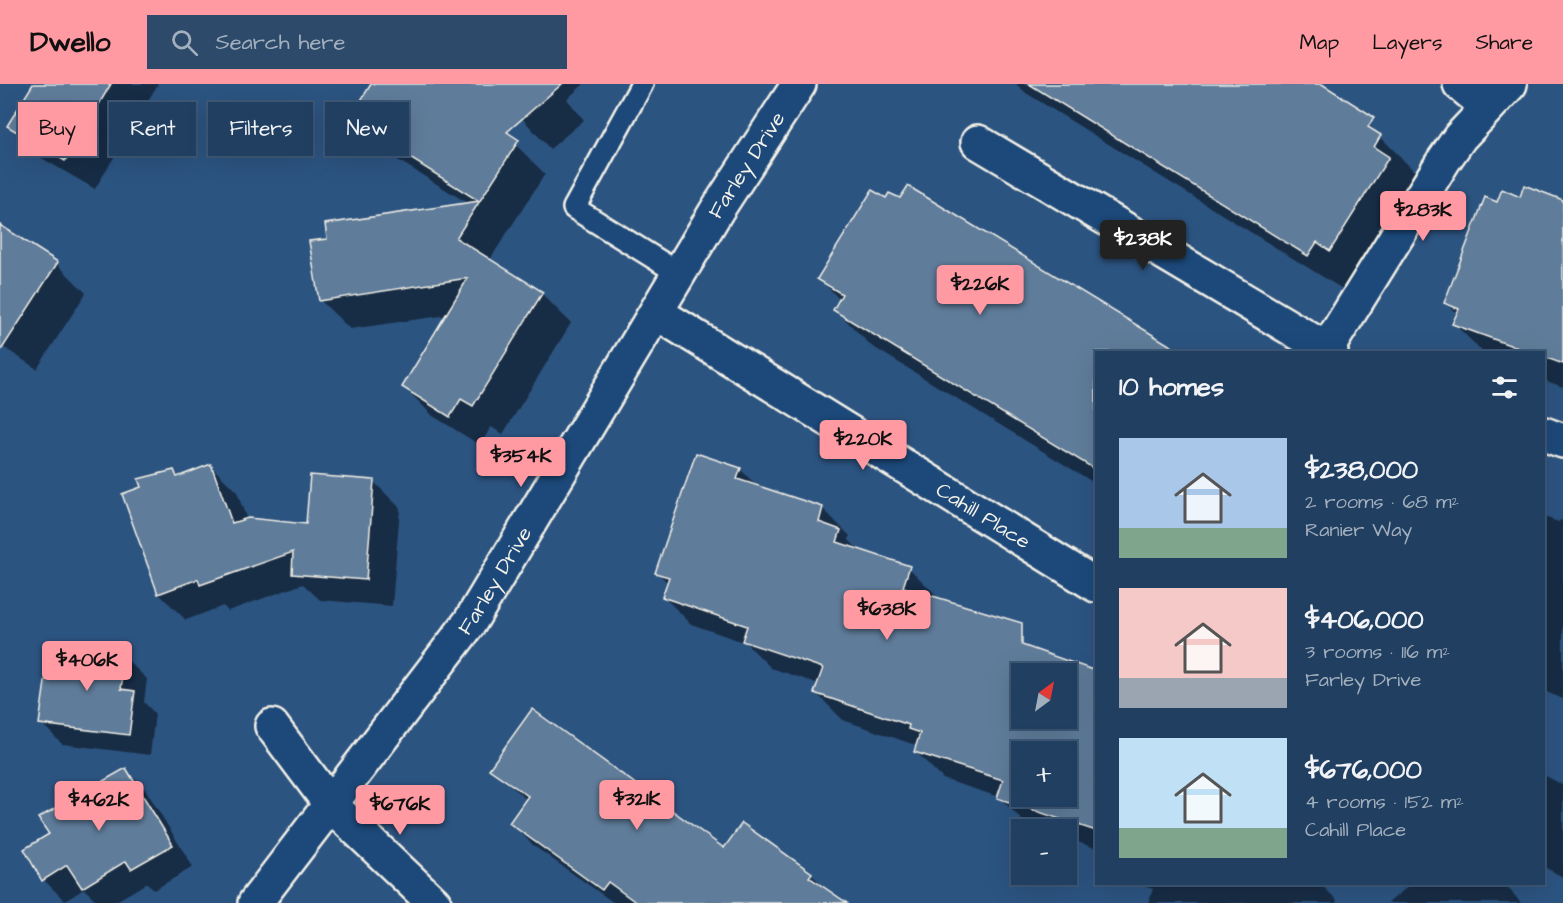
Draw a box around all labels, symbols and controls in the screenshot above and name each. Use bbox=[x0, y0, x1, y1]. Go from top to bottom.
search box bbox=[147, 15, 567, 69]
text: Dwello bbox=[30, 23, 111, 62]
icon: search bbox=[168, 26, 201, 59]
text: Search here bbox=[216, 27, 345, 58]
text: Map bbox=[1299, 28, 1339, 57]
text: Layers bbox=[1372, 28, 1442, 57]
text: Share bbox=[1475, 28, 1533, 57]
chip: Buy bbox=[18, 102, 97, 156]
chip: Rent bbox=[109, 102, 196, 156]
chip: Filters bbox=[208, 102, 313, 156]
chip: New bbox=[325, 102, 409, 156]
street label: Farley Drive bbox=[701, 106, 792, 224]
pin: $283K bbox=[1381, 191, 1465, 242]
text: $283K bbox=[1394, 196, 1452, 224]
pin: $238K bbox=[1101, 220, 1185, 271]
text: $238K bbox=[1114, 225, 1172, 253]
pin: $226K bbox=[938, 265, 1022, 316]
text: $226K bbox=[951, 270, 1009, 298]
text: 10 homes bbox=[1119, 369, 1224, 405]
icon: filters bbox=[1488, 371, 1521, 404]
pin: $220K bbox=[821, 420, 905, 471]
text: $220K bbox=[834, 425, 892, 453]
pin: $354K bbox=[479, 437, 563, 488]
text: $354K bbox=[490, 442, 552, 470]
text: $238,000 bbox=[1305, 452, 1418, 488]
icon: home bbox=[1167, 462, 1239, 534]
street label: Cahill Place bbox=[931, 475, 1036, 556]
text: 2 rooms · 68 m² bbox=[1305, 488, 1459, 516]
text: Ranier Way bbox=[1305, 516, 1412, 544]
street label: Farley Drive bbox=[451, 521, 539, 641]
pin: $638K bbox=[845, 590, 929, 641]
text: $638K bbox=[858, 595, 916, 623]
text: $406,000 bbox=[1305, 602, 1424, 638]
icon: home bbox=[1167, 612, 1239, 684]
text: 3 rooms · 116 m² bbox=[1305, 638, 1450, 666]
pin: $406K bbox=[45, 641, 129, 692]
text: $406K bbox=[56, 646, 118, 674]
north arrow bbox=[1011, 663, 1077, 729]
map controls bbox=[1011, 663, 1077, 885]
text: Farley Drive bbox=[1305, 666, 1421, 694]
button: + bbox=[1011, 741, 1077, 807]
text: $676,000 bbox=[1305, 752, 1422, 788]
icon: home bbox=[1167, 762, 1239, 834]
pin: $321K bbox=[595, 780, 679, 831]
pin: $462K bbox=[57, 781, 141, 832]
pin: $676K bbox=[358, 785, 442, 836]
text: $321K bbox=[613, 785, 661, 813]
text: $462K bbox=[69, 786, 129, 814]
text: 4 rooms · 152 m² bbox=[1305, 788, 1464, 816]
text: $676K bbox=[370, 790, 430, 818]
text: Cahill Place bbox=[1305, 816, 1406, 844]
button: − bbox=[1011, 819, 1077, 885]

